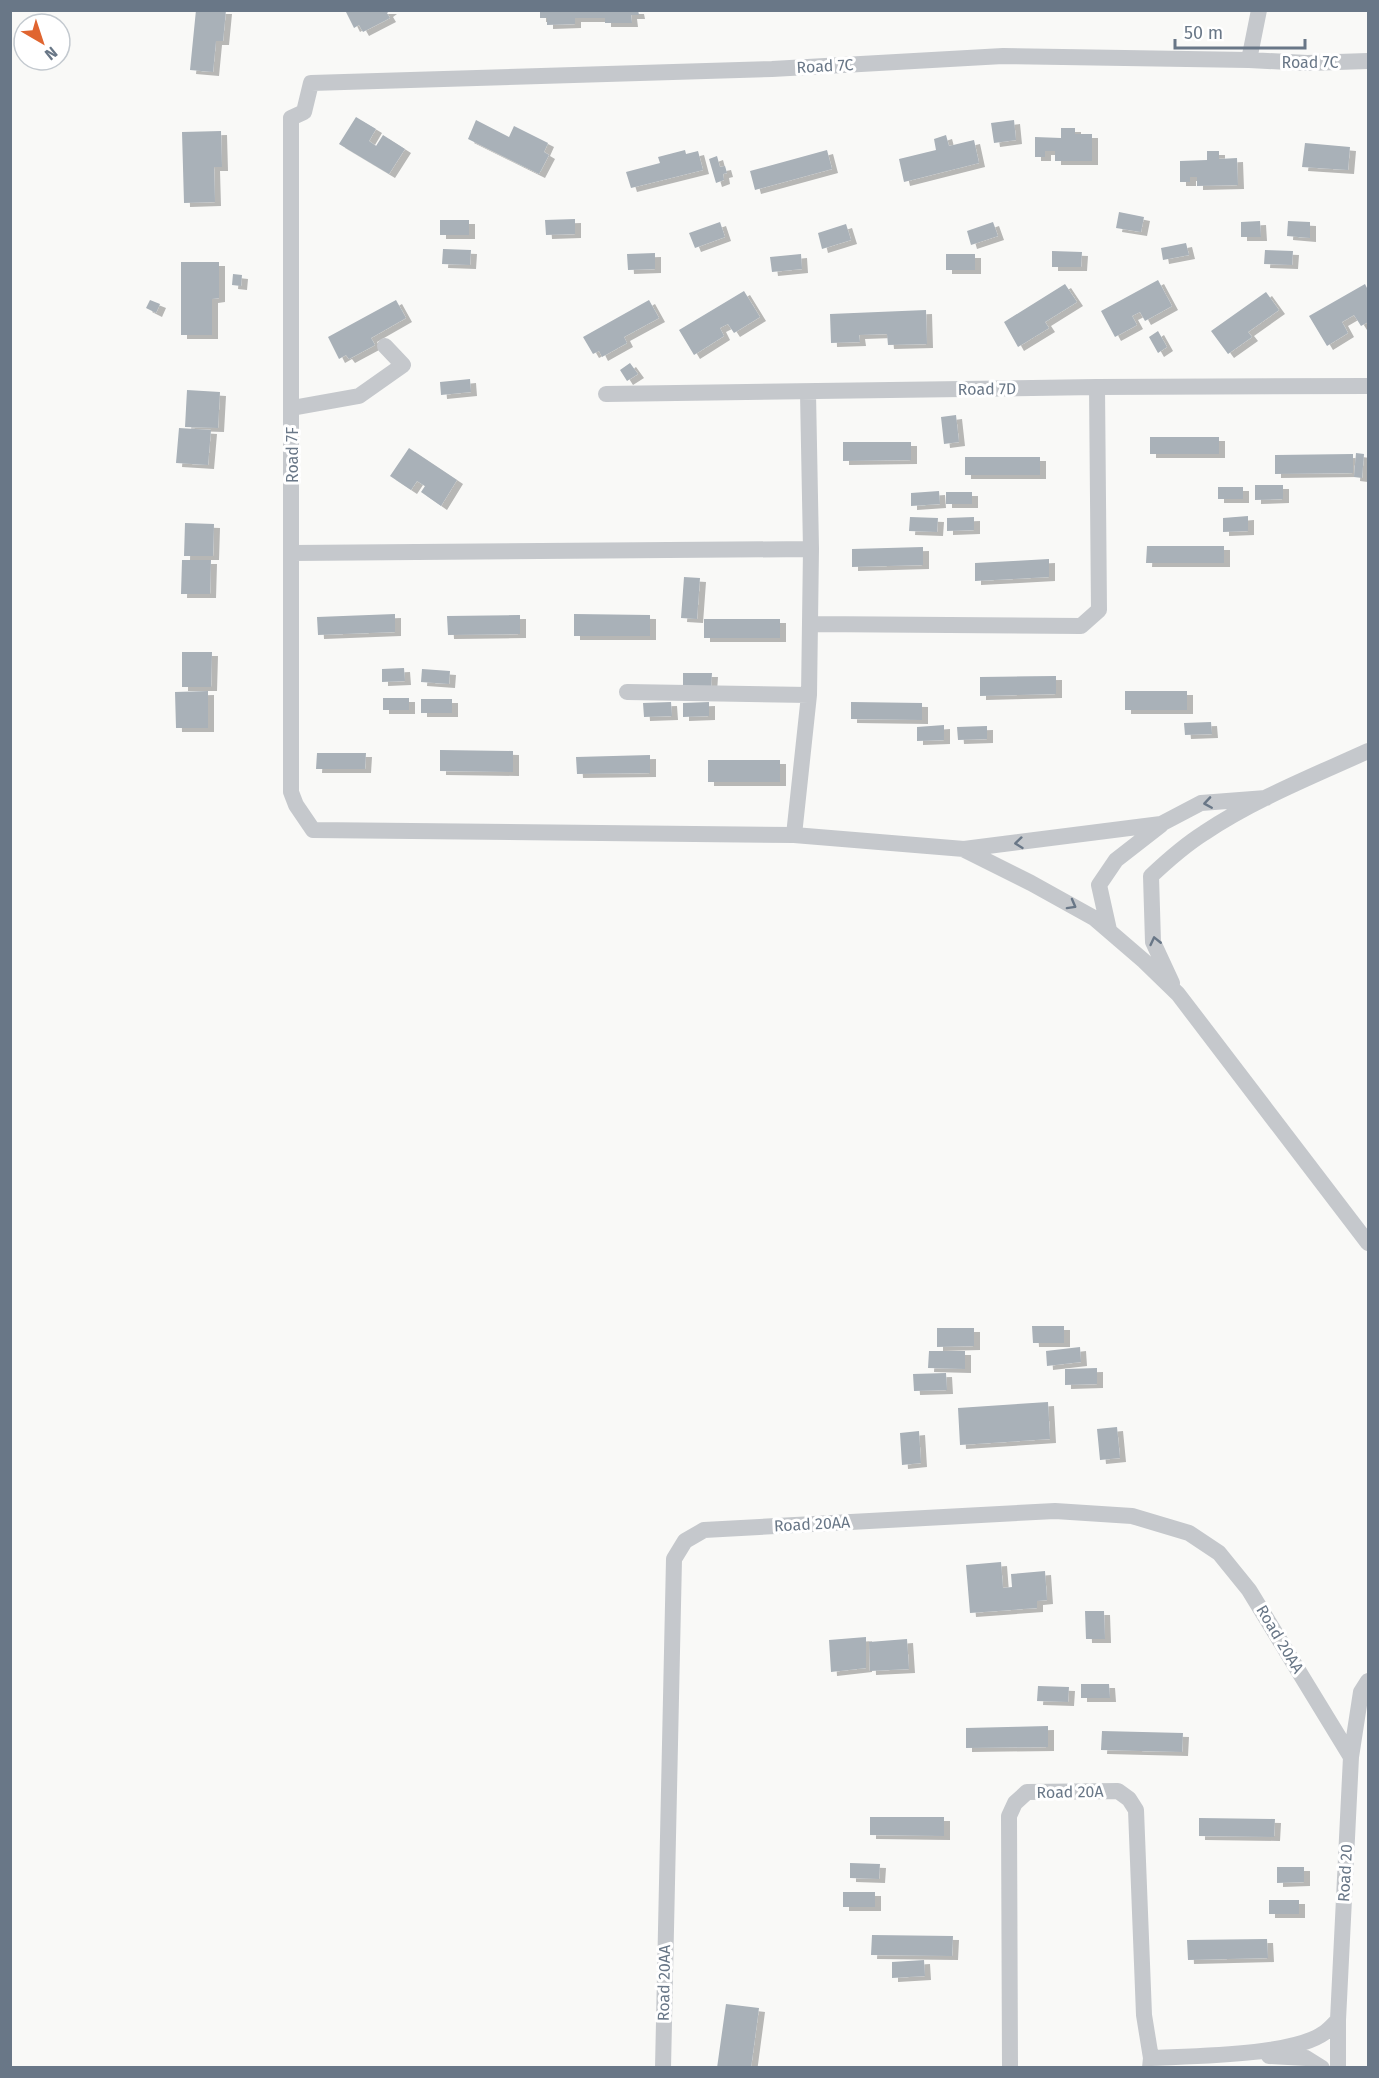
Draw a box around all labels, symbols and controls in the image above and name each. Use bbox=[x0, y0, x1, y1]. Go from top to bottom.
north arrow bbox=[12, 12, 72, 72]
scale bar bbox=[1175, 12, 1306, 50]
text: 50 m bbox=[1184, 22, 1223, 44]
text: N bbox=[41, 43, 61, 64]
street label: Road 7C bbox=[1281, 53, 1339, 72]
street label: Road 7C bbox=[796, 55, 854, 77]
street label: Road 7D bbox=[958, 379, 1016, 399]
street label: Road 7F bbox=[283, 427, 302, 483]
one-way arrow bbox=[1203, 797, 1213, 809]
one-way arrow bbox=[1015, 836, 1024, 849]
one-way arrow bbox=[1066, 898, 1076, 909]
one-way arrow bbox=[1149, 936, 1162, 946]
street label: Road 20AA bbox=[773, 1512, 851, 1535]
street label: Road 20AA bbox=[1252, 1601, 1308, 1677]
street label: Road 20A bbox=[1036, 1782, 1105, 1802]
street label: Road 20 bbox=[1334, 1843, 1356, 1902]
street label: Road 20AA bbox=[654, 1944, 674, 2021]

